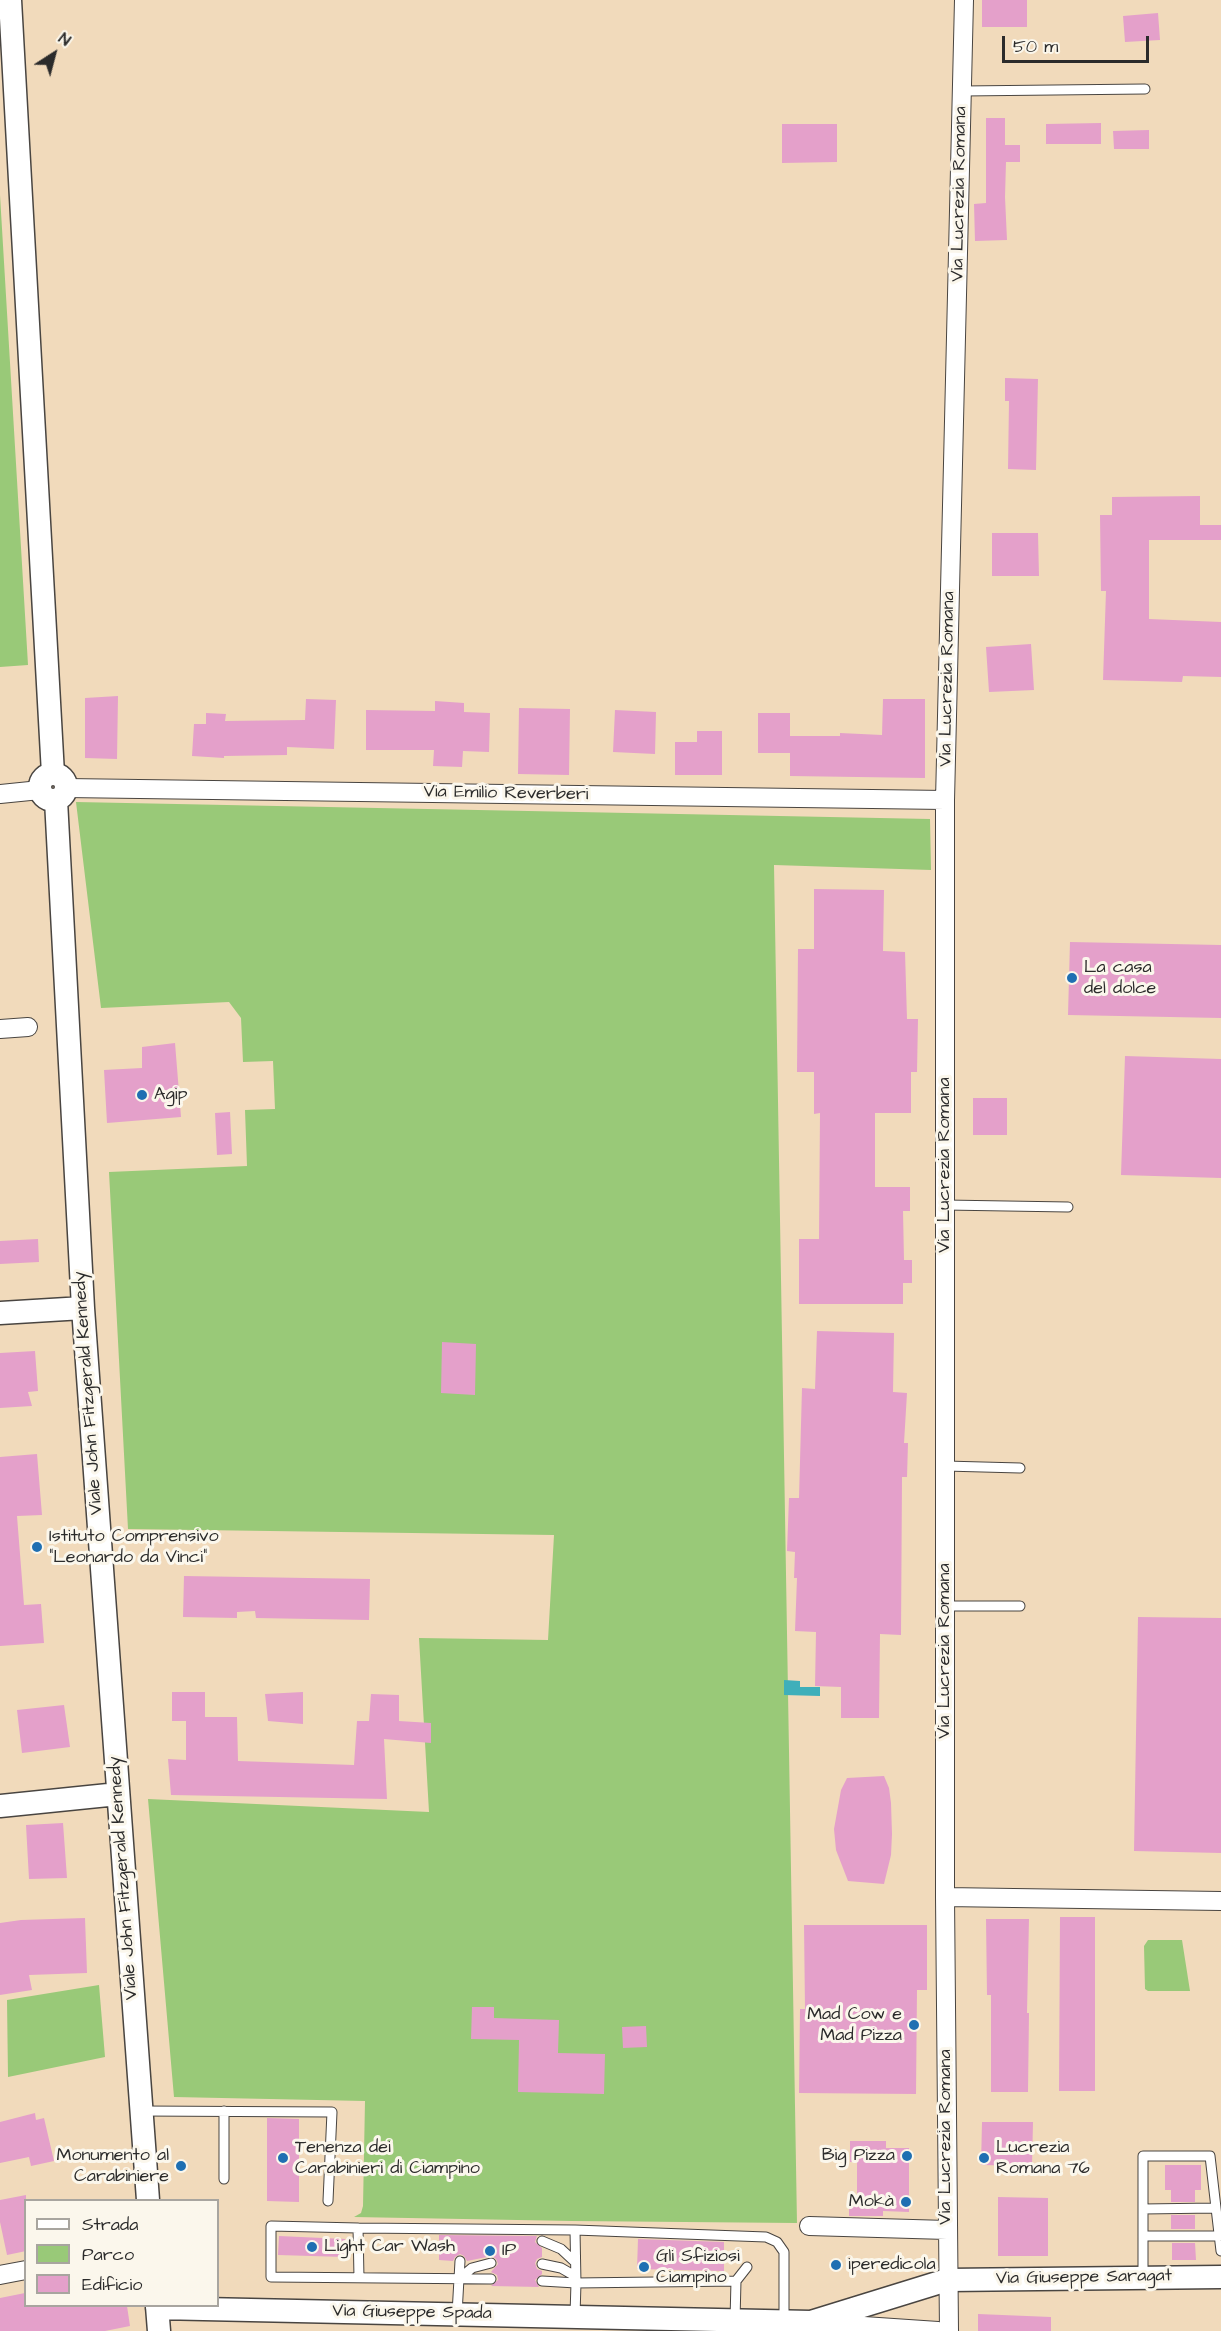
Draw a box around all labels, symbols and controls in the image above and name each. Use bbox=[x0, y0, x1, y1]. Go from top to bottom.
north arrow bbox=[24, 24, 84, 84]
scale bar bbox=[1005, 24, 1152, 62]
text: N bbox=[54, 28, 75, 51]
text: 50 m bbox=[1013, 34, 1058, 59]
street label: Via Lucrezia Romana bbox=[948, 106, 972, 282]
street label: Via Lucrezia Romana bbox=[936, 591, 960, 767]
street label: Via Emilio Reverberi bbox=[423, 782, 589, 806]
place label: La casa del dolce bbox=[1084, 957, 1156, 1000]
marker: La casa del dolce bbox=[1065, 971, 1079, 985]
street label: Via Lucrezia Romana bbox=[934, 1077, 956, 1253]
place label: Agip bbox=[154, 1084, 188, 1106]
marker: Agip bbox=[135, 1088, 149, 1102]
street label: Viale John Fitzgerald Kennedy bbox=[70, 1271, 108, 1515]
place label: Istituto Comprensivo "Leonardo da Vinci" bbox=[49, 1526, 219, 1568]
marker: Istituto Comprensivo "Leonardo da Vinci" bbox=[30, 1540, 44, 1554]
street label: Via Lucrezia Romana bbox=[934, 1563, 956, 1739]
street label: Viale John Fitzgerald Kennedy bbox=[105, 1756, 143, 2000]
place label: Mad Cow e Mad Pizza bbox=[807, 2004, 902, 2046]
marker: Mad Cow e Mad Pizza bbox=[907, 2018, 921, 2032]
street label: Via Lucrezia Romana bbox=[935, 2049, 957, 2225]
place label: Tenenza dei Carabinieri di Ciampino bbox=[295, 2137, 480, 2180]
place label: Lucrezia Romana 76 bbox=[996, 2137, 1090, 2180]
place label: Monumento al Carabiniere bbox=[57, 2145, 169, 2188]
place label: Big Pizza bbox=[822, 2145, 895, 2167]
marker: Big Pizza bbox=[900, 2149, 914, 2163]
marker: Tenenza dei Carabinieri di Ciampino bbox=[276, 2151, 290, 2165]
marker: Lucrezia Romana 76 bbox=[977, 2151, 991, 2165]
marker: Monumento al Carabiniere bbox=[174, 2159, 188, 2173]
place label: Mokà bbox=[849, 2191, 894, 2213]
marker: Mokà bbox=[899, 2195, 913, 2209]
legend bbox=[24, 2199, 219, 2307]
text: Strada bbox=[82, 2212, 138, 2237]
place label: Light Car Wash bbox=[324, 2236, 455, 2258]
marker: Light Car Wash bbox=[305, 2240, 319, 2254]
place label: IP bbox=[502, 2240, 516, 2262]
text: Parco bbox=[82, 2242, 134, 2267]
marker: IP bbox=[483, 2244, 497, 2258]
place label: Gli Sfiziosi Ciampino bbox=[656, 2246, 740, 2288]
place label: iperedicola bbox=[848, 2254, 936, 2276]
marker: iperedicola bbox=[829, 2258, 843, 2272]
marker: Gli Sfiziosi Ciampino bbox=[637, 2260, 651, 2274]
street label: Via Giuseppe Saragat bbox=[996, 2266, 1172, 2290]
text: Edificio bbox=[82, 2272, 142, 2297]
street label: Via Giuseppe Spada bbox=[332, 2301, 492, 2325]

